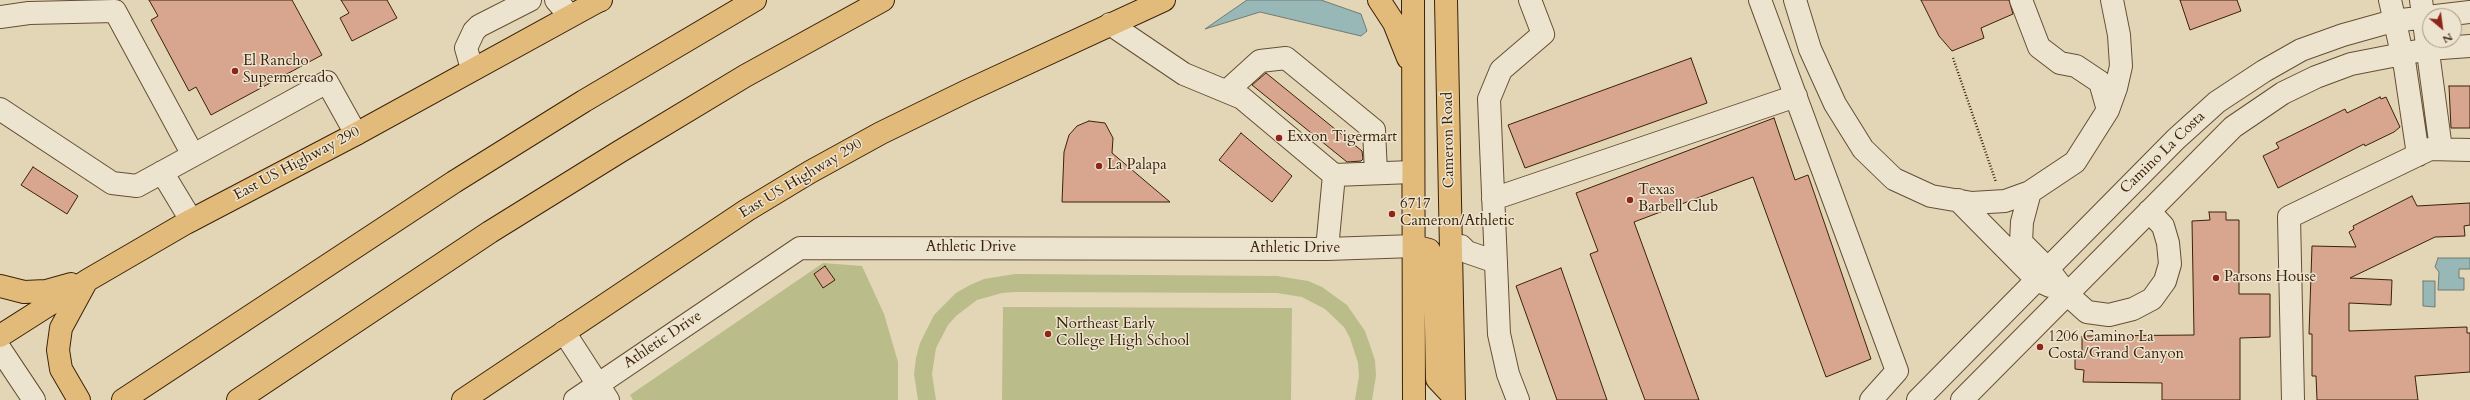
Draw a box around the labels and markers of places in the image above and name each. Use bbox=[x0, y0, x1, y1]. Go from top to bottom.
place label: El Rancho Supermercado bbox=[243, 53, 333, 88]
marker: El Rancho Supermercado bbox=[230, 66, 240, 76]
place label: Exxon Tigermart bbox=[1287, 129, 1397, 147]
marker: Exxon Tigermart bbox=[1274, 133, 1284, 143]
place label: La Palapa bbox=[1107, 157, 1167, 175]
marker: La Palapa bbox=[1094, 161, 1104, 171]
place label: Texas Barbell Club bbox=[1638, 182, 1718, 217]
marker: Texas Barbell Club bbox=[1625, 195, 1635, 205]
place label: 6717 Cameron/Athletic bbox=[1400, 196, 1514, 231]
marker: 6717 Cameron/Athletic bbox=[1387, 209, 1397, 219]
place label: Parsons House bbox=[2224, 269, 2316, 287]
marker: Parsons House bbox=[2211, 273, 2221, 283]
place label: Northeast Early College High School bbox=[1056, 316, 1189, 351]
marker: Northeast Early College High School bbox=[1043, 329, 1053, 339]
place label: 1206 Camino La Costa/Grand Canyon bbox=[2048, 329, 2184, 364]
marker: 1206 Camino La Costa/Grand Canyon bbox=[2035, 342, 2045, 352]

